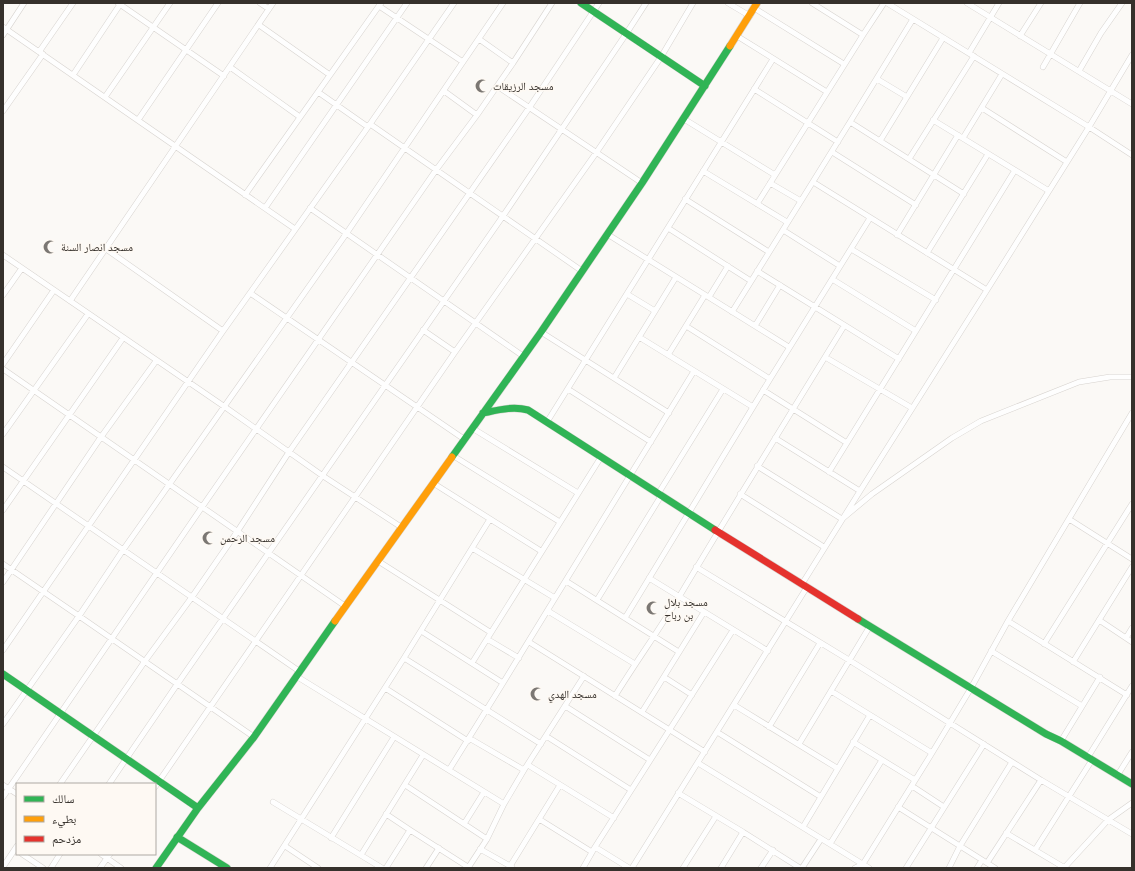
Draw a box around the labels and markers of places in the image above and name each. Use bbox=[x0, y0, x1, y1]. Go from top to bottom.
mosque icon: مسجد الرزيقات bbox=[474, 78, 490, 94]
place label: مسجد الرزيقات bbox=[493, 80, 554, 93]
mosque icon: مسجد انصار السنة bbox=[42, 239, 58, 255]
place label: مسجد انصار السنة bbox=[61, 241, 133, 254]
mosque icon: مسجد الرحمن bbox=[201, 530, 217, 546]
place label: مسجد الرحمن bbox=[220, 532, 275, 545]
place label: مسجد بلال بن رباح bbox=[664, 596, 708, 622]
mosque icon: مسجد بلال بن رباح bbox=[645, 600, 661, 616]
mosque icon: مسجد الهدي bbox=[529, 686, 545, 702]
place label: مسجد الهدي bbox=[548, 688, 597, 703]

